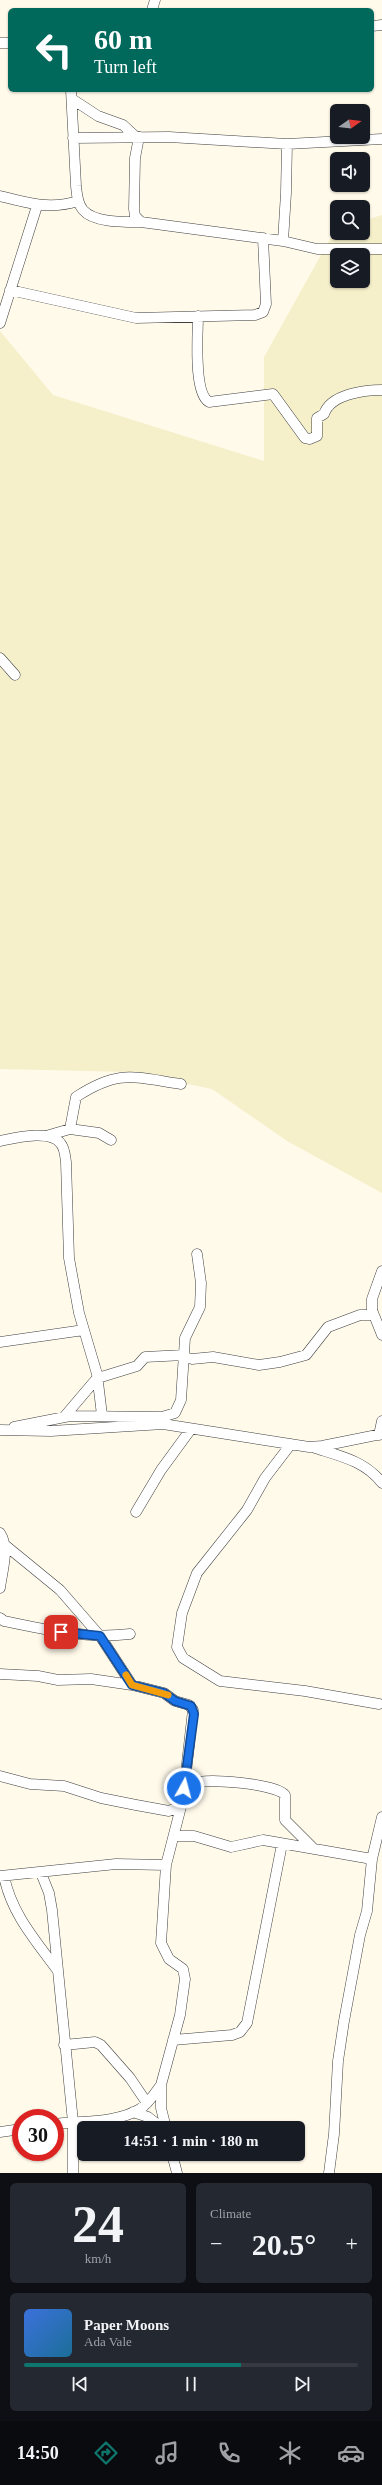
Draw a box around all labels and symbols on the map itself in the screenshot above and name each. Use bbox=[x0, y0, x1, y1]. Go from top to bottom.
north arrow bbox=[330, 104, 370, 144]
pin bbox=[44, 1615, 78, 1649]
position arrow bbox=[163, 1767, 205, 1809]
speed limit sign: 30 bbox=[12, 2109, 64, 2161]

